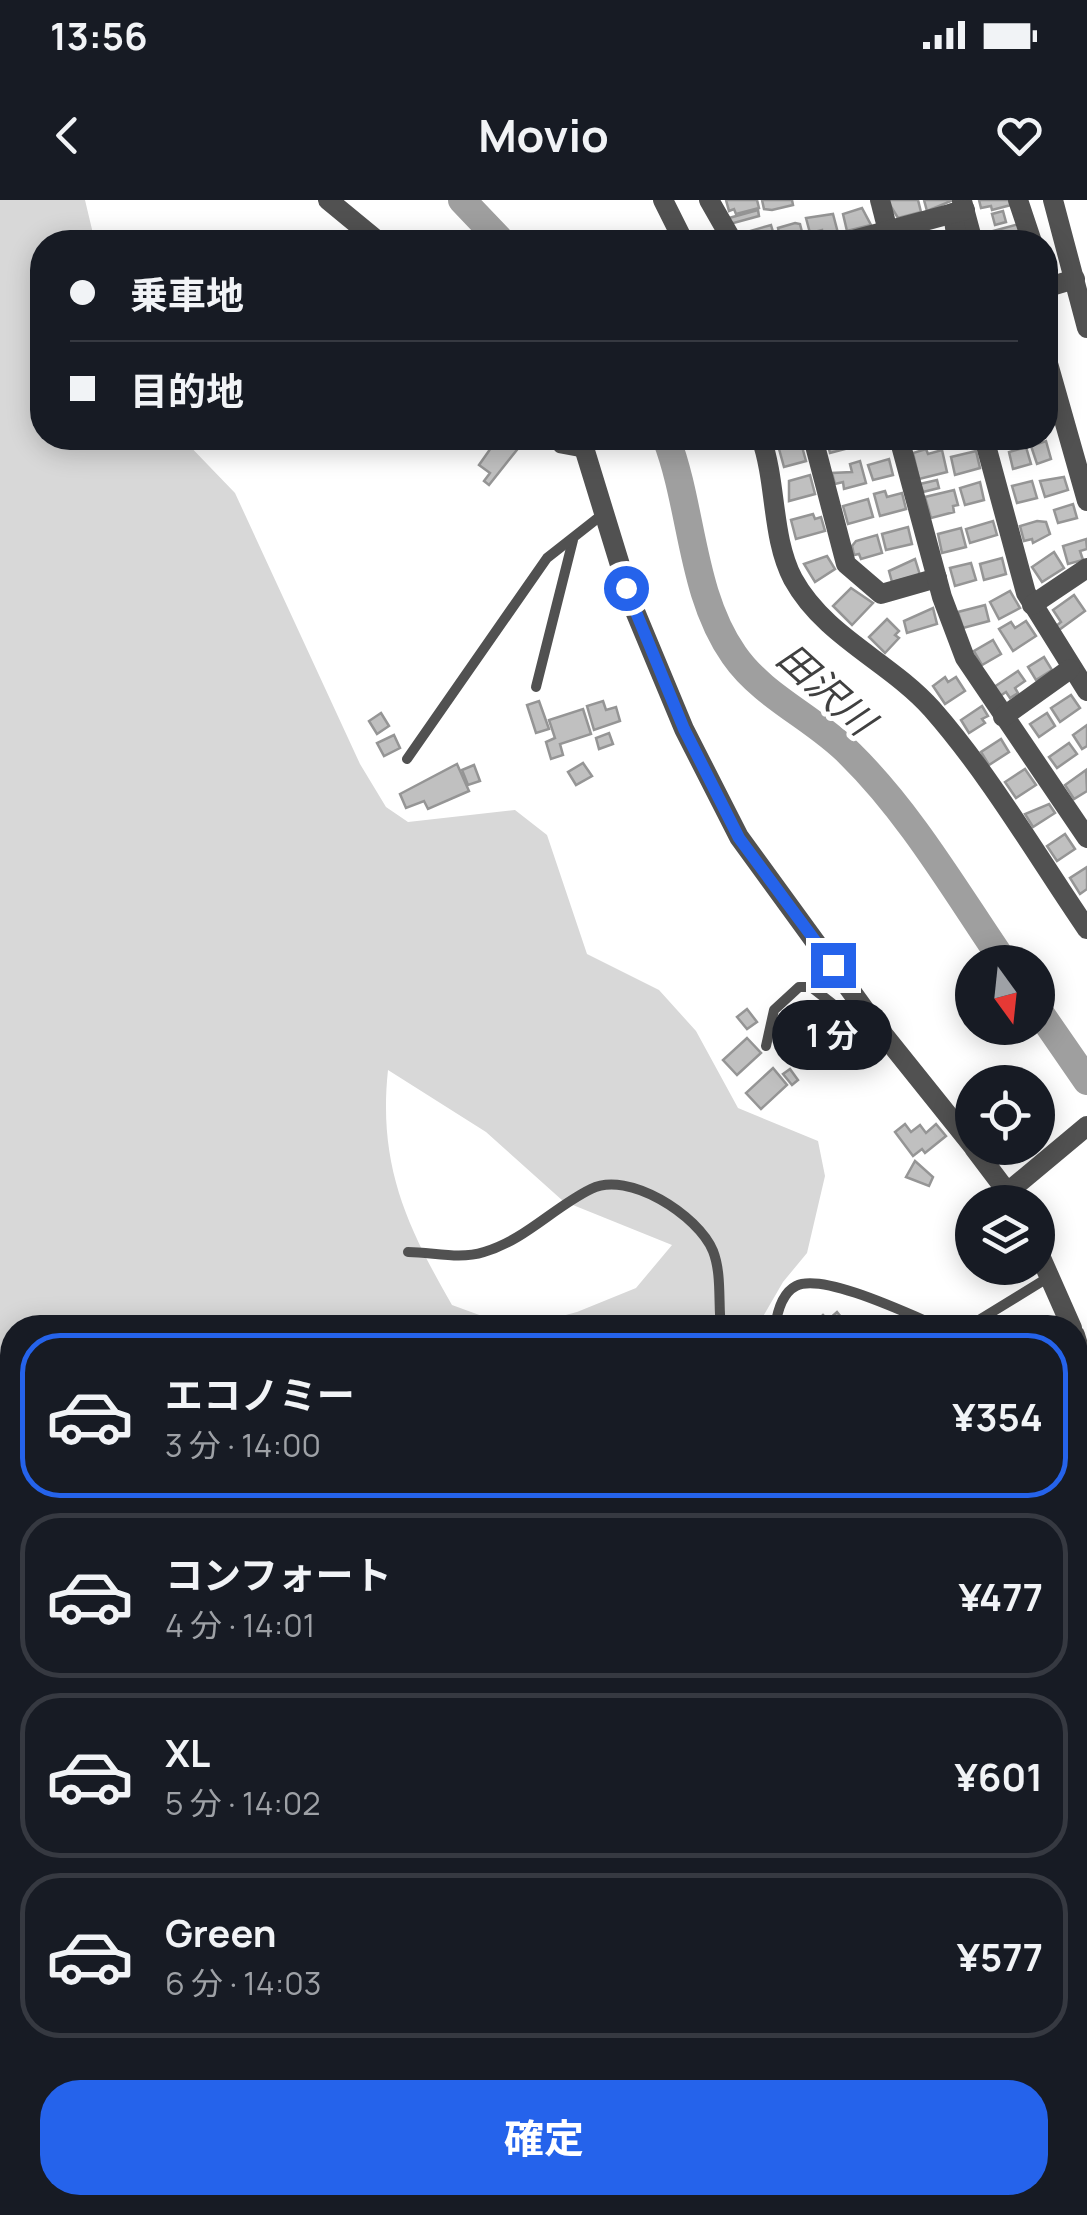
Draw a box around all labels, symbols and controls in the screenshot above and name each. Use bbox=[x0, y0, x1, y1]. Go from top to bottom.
text: 13:56 bbox=[50, 9, 148, 61]
text: Movio bbox=[478, 104, 609, 166]
icon: back bbox=[40, 108, 95, 163]
icon: heart bbox=[992, 108, 1047, 163]
text: 乗車地 bbox=[130, 268, 244, 320]
text: 目的地 bbox=[130, 364, 244, 416]
route start bbox=[604, 566, 649, 611]
water label: 田沢川 bbox=[767, 631, 890, 748]
route end bbox=[811, 943, 856, 988]
north arrow bbox=[955, 945, 1055, 1045]
map controls bbox=[955, 945, 1055, 1285]
callout: 1 分 bbox=[773, 1000, 893, 1070]
text: 1 分 bbox=[806, 1013, 858, 1057]
button: locate bbox=[955, 1065, 1055, 1165]
button: layers bbox=[955, 1185, 1055, 1285]
text: エコノミー bbox=[165, 1368, 355, 1420]
icon: car bbox=[45, 1371, 135, 1461]
text: ¥354 bbox=[952, 1390, 1043, 1442]
text: 3 分 · 14:00 bbox=[165, 1423, 321, 1467]
text: コンフォート bbox=[165, 1548, 392, 1600]
icon: car bbox=[45, 1551, 135, 1641]
text: ¥477 bbox=[959, 1570, 1043, 1622]
text: 4 分 · 14:01 bbox=[165, 1603, 315, 1647]
text: XL bbox=[165, 1726, 210, 1778]
icon: car bbox=[45, 1731, 135, 1821]
text: ¥601 bbox=[954, 1750, 1043, 1802]
text: 5 分 · 14:02 bbox=[165, 1781, 321, 1825]
text: Green bbox=[165, 1906, 277, 1958]
icon: car bbox=[45, 1911, 135, 2001]
text: ¥577 bbox=[957, 1930, 1043, 1982]
text: 6 分 · 14:03 bbox=[165, 1961, 321, 2005]
button: 確定 bbox=[40, 2080, 1048, 2195]

